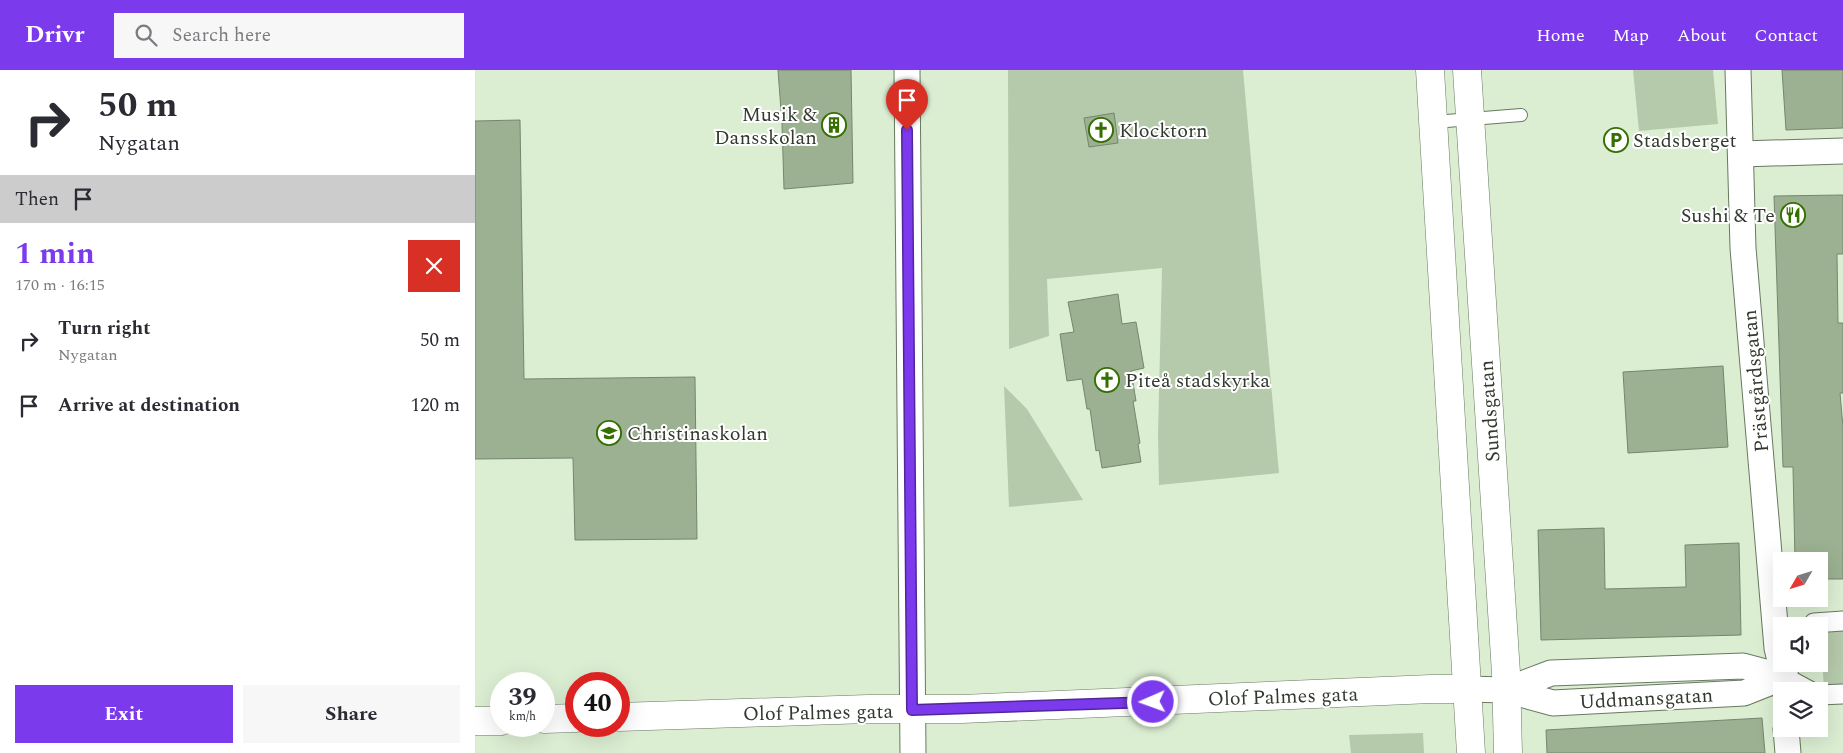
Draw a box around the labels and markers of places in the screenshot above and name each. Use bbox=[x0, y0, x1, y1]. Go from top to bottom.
pin bbox=[886, 79, 928, 130]
place label: Musik & Dansskolan bbox=[714, 100, 817, 153]
building icon: Musik & Dansskolan bbox=[821, 112, 847, 138]
place label: Klocktorn bbox=[1119, 116, 1208, 146]
church icon: Klocktorn bbox=[1088, 117, 1114, 143]
place label: Stadsberget bbox=[1633, 126, 1737, 156]
parking icon: Stadsberget bbox=[1603, 127, 1629, 153]
place label: Sushi & Te bbox=[1681, 201, 1775, 231]
restaurant icon: Sushi & Te bbox=[1780, 202, 1806, 228]
place label: Piteå stadskyrka bbox=[1125, 366, 1270, 396]
church icon: Piteå stadskyrka bbox=[1094, 367, 1120, 393]
place label: Christinaskolan bbox=[627, 419, 768, 449]
school or university icon: Christinaskolan bbox=[596, 420, 622, 446]

